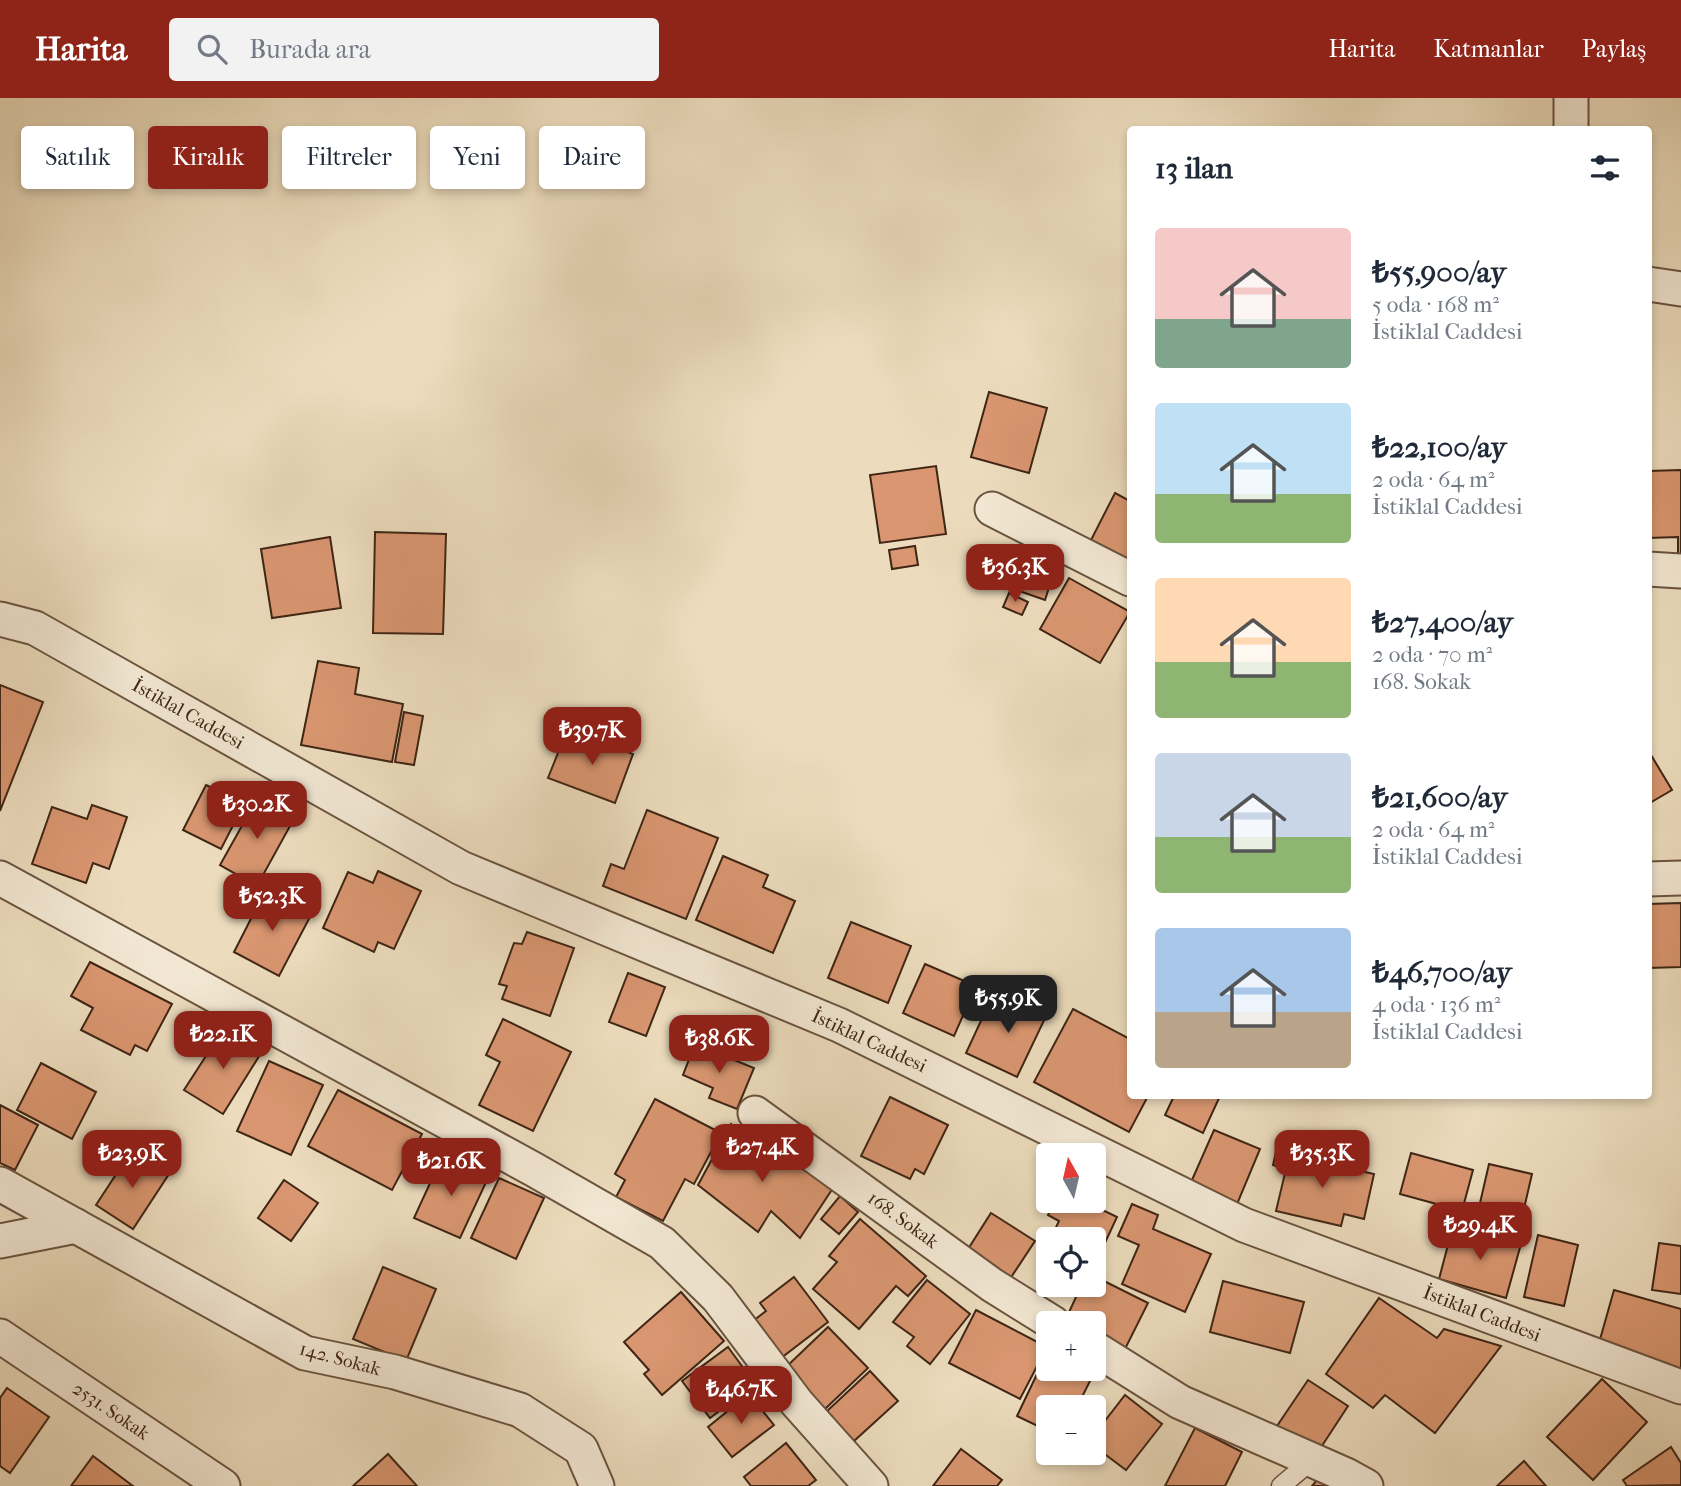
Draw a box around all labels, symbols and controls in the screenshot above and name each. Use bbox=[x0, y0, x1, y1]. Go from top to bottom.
search box bbox=[169, 18, 659, 81]
text: Harita bbox=[35, 30, 127, 69]
icon: search bbox=[193, 30, 231, 68]
text: Burada ara bbox=[249, 34, 371, 65]
text: Harita bbox=[1328, 35, 1395, 63]
text: Katmanlar bbox=[1433, 35, 1544, 63]
text: Paylaş bbox=[1582, 35, 1646, 63]
chip: Satılık bbox=[21, 126, 134, 189]
chip: Kiralık bbox=[148, 126, 268, 189]
chip: Filtreler bbox=[282, 126, 416, 189]
chip: Yeni bbox=[430, 126, 525, 189]
chip: Daire bbox=[539, 126, 645, 189]
icon: filters bbox=[1586, 149, 1624, 187]
text: 13 ilan bbox=[1155, 151, 1233, 186]
text: ₺55,900/ay bbox=[1372, 255, 1506, 290]
icon: home bbox=[1211, 256, 1295, 340]
text: 5 oda · 168 m² bbox=[1372, 291, 1499, 318]
text: İstiklal Caddesi bbox=[1372, 318, 1522, 345]
text: ₺22,100/ay bbox=[1372, 430, 1507, 465]
icon: home bbox=[1211, 431, 1295, 515]
text: 2 oda · 64 m² bbox=[1372, 466, 1495, 493]
text: İstiklal Caddesi bbox=[1372, 493, 1522, 520]
pin: ₺36.3K bbox=[958, 545, 1072, 604]
text: ₺36.3K bbox=[982, 553, 1048, 580]
text: ₺27,400/ay bbox=[1372, 605, 1513, 640]
icon: home bbox=[1211, 606, 1295, 690]
text: 2 oda · 70 m² bbox=[1372, 641, 1492, 668]
text: 168. Sokak bbox=[1372, 668, 1471, 695]
street label: İstiklal Caddesi bbox=[128, 674, 248, 754]
pin: ₺39.7K bbox=[535, 708, 649, 767]
text: ₺39.7K bbox=[559, 716, 625, 743]
text: ₺21,600/ay bbox=[1372, 780, 1507, 815]
icon: home bbox=[1211, 781, 1295, 865]
pin: ₺30.2K bbox=[200, 782, 314, 841]
text: ₺30.2K bbox=[223, 790, 291, 817]
text: 2 oda · 64 m² bbox=[1372, 816, 1495, 843]
text: İstiklal Caddesi bbox=[1372, 843, 1522, 870]
pin: ₺52.3K bbox=[215, 874, 329, 933]
text: ₺52.3K bbox=[239, 882, 305, 909]
text: ₺46,700/ay bbox=[1372, 955, 1512, 990]
icon: home bbox=[1211, 956, 1295, 1040]
pin: ₺55.9K bbox=[951, 976, 1065, 1035]
text: ₺55.9K bbox=[975, 984, 1041, 1011]
text: 4 oda · 136 m² bbox=[1372, 991, 1500, 1018]
street label: İstiklal Caddesi bbox=[808, 1005, 930, 1077]
pin: ₺22.1K bbox=[166, 1012, 280, 1071]
pin: ₺38.6K bbox=[662, 1016, 776, 1075]
text: İstiklal Caddesi bbox=[1372, 1018, 1522, 1045]
text: ₺22.1K bbox=[190, 1020, 256, 1047]
text: ₺38.6K bbox=[685, 1024, 753, 1051]
pin: ₺27.4K bbox=[705, 1124, 819, 1184]
pin: ₺23.9K bbox=[75, 1130, 189, 1190]
pin: ₺35.3K bbox=[1265, 1130, 1379, 1190]
text: ₺27.4K bbox=[726, 1133, 798, 1160]
pin: ₺21.6K bbox=[394, 1138, 508, 1198]
text: ₺23.9K bbox=[98, 1139, 166, 1166]
text: ₺35.3K bbox=[1290, 1139, 1354, 1166]
north arrow bbox=[1036, 1143, 1106, 1213]
map controls bbox=[1036, 1143, 1106, 1465]
text: ₺21.6K bbox=[418, 1147, 484, 1174]
street label: 168. Sokak bbox=[863, 1187, 943, 1253]
pin: ₺29.4K bbox=[1423, 1202, 1537, 1262]
text: ₺29.4K bbox=[1444, 1211, 1516, 1238]
button: locate bbox=[1036, 1227, 1106, 1297]
street label: İstiklal Caddesi bbox=[1420, 1281, 1544, 1347]
button: + bbox=[1036, 1311, 1106, 1381]
street label: 142. Sokak bbox=[297, 1338, 383, 1380]
pin: ₺46.7K bbox=[684, 1366, 798, 1426]
text: ₺46.7K bbox=[706, 1375, 776, 1402]
street label: 2531. Sokak bbox=[68, 1377, 154, 1445]
button: − bbox=[1036, 1395, 1106, 1465]

